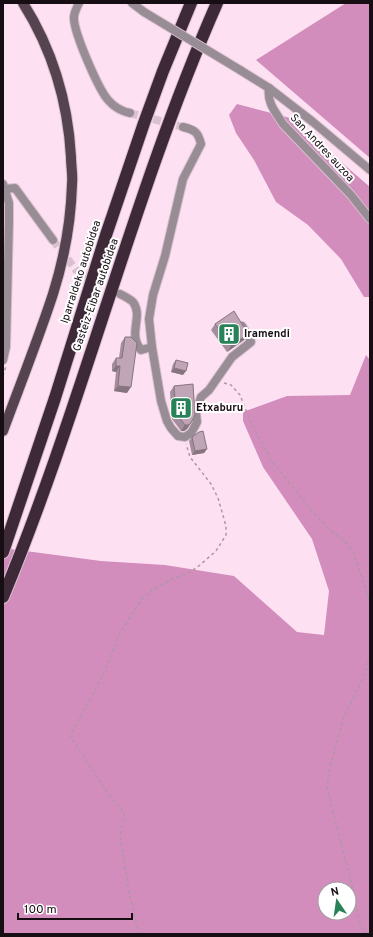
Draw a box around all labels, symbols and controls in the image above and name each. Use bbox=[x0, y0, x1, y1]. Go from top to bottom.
street label: San Andres auzoa bbox=[287, 111, 357, 185]
street label: Iparraldeko autobidea bbox=[58, 218, 104, 325]
street label: Gasteiz-Eibar autobidea bbox=[70, 237, 122, 353]
building icon: Iramendi bbox=[216, 321, 242, 347]
place label: Iramendi bbox=[244, 327, 290, 341]
building icon: Etxaburu bbox=[168, 395, 194, 421]
place label: Etxaburu bbox=[196, 401, 243, 415]
north arrow bbox=[317, 881, 357, 921]
text: N bbox=[330, 885, 340, 900]
scale bar bbox=[18, 895, 132, 921]
text: 100 m bbox=[24, 902, 57, 918]

